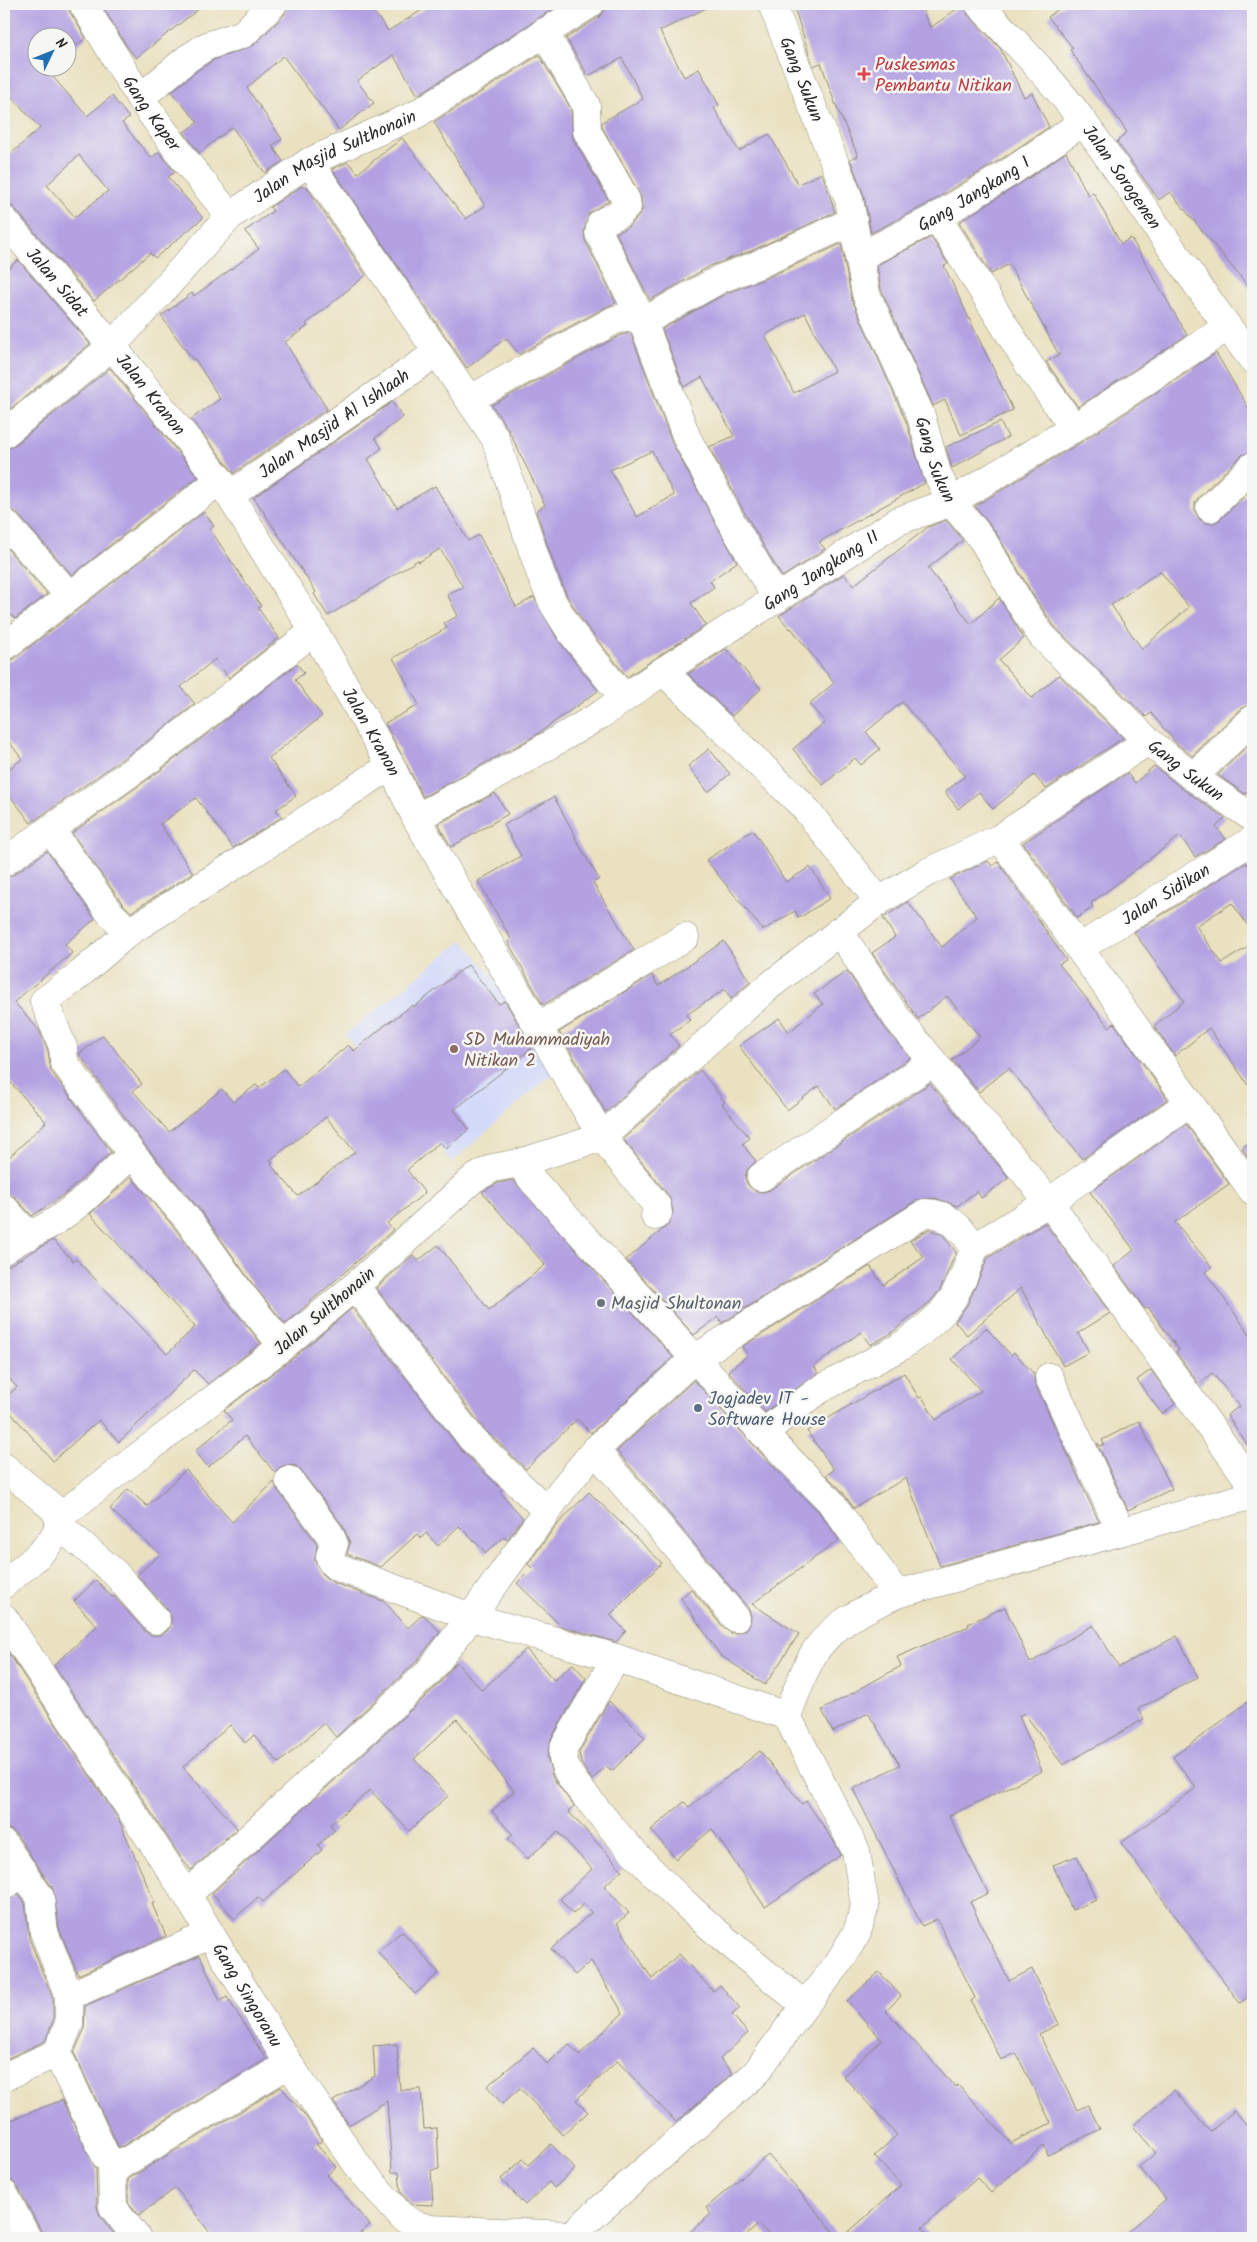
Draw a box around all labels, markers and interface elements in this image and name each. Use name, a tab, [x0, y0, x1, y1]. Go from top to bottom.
north arrow	[28, 28, 78, 78]
text: N	[50, 33, 72, 55]
street label: Gang Sukun	[770, 33, 830, 127]
place label: Puskesmas Pembantu Nitikan	[875, 51, 1012, 101]
marker: Puskesmas Pembantu Nitikan	[857, 67, 871, 81]
street label: Gang Kaper	[114, 71, 188, 159]
street label: Jalan Masjid Sulthonain	[248, 103, 422, 212]
street label: Jalan Sorogenen	[1074, 119, 1168, 236]
street label: Gang Jangkang I	[913, 149, 1037, 241]
street label: Jalan Sidat	[18, 242, 96, 326]
street label: Jalan Kranon	[107, 348, 192, 443]
street label: Jalan Masjid Al Ishlaah	[253, 362, 416, 487]
street label: Gang Sukun	[906, 414, 962, 509]
street label: Gang Jangkang II	[758, 523, 886, 620]
street label: Jalan Kranon	[333, 682, 407, 782]
street label: Gang Sukun	[1140, 733, 1229, 810]
street label: Jalan Sidikan	[1116, 857, 1217, 934]
place label: SD Muhammadiyah Nitikan 2	[464, 1026, 610, 1076]
marker: SD Muhammadiyah Nitikan 2	[448, 1043, 460, 1055]
street label: Jalan Sulthonain	[267, 1261, 382, 1364]
place label: Masjid Shultonan	[611, 1290, 741, 1319]
marker: Masjid Shultonan	[595, 1297, 607, 1309]
place label: Jogjadev IT - Software House	[708, 1385, 826, 1435]
marker: Jogjadev IT - Software House	[692, 1402, 704, 1414]
street label: Gang Singoranu	[203, 1938, 289, 2054]

